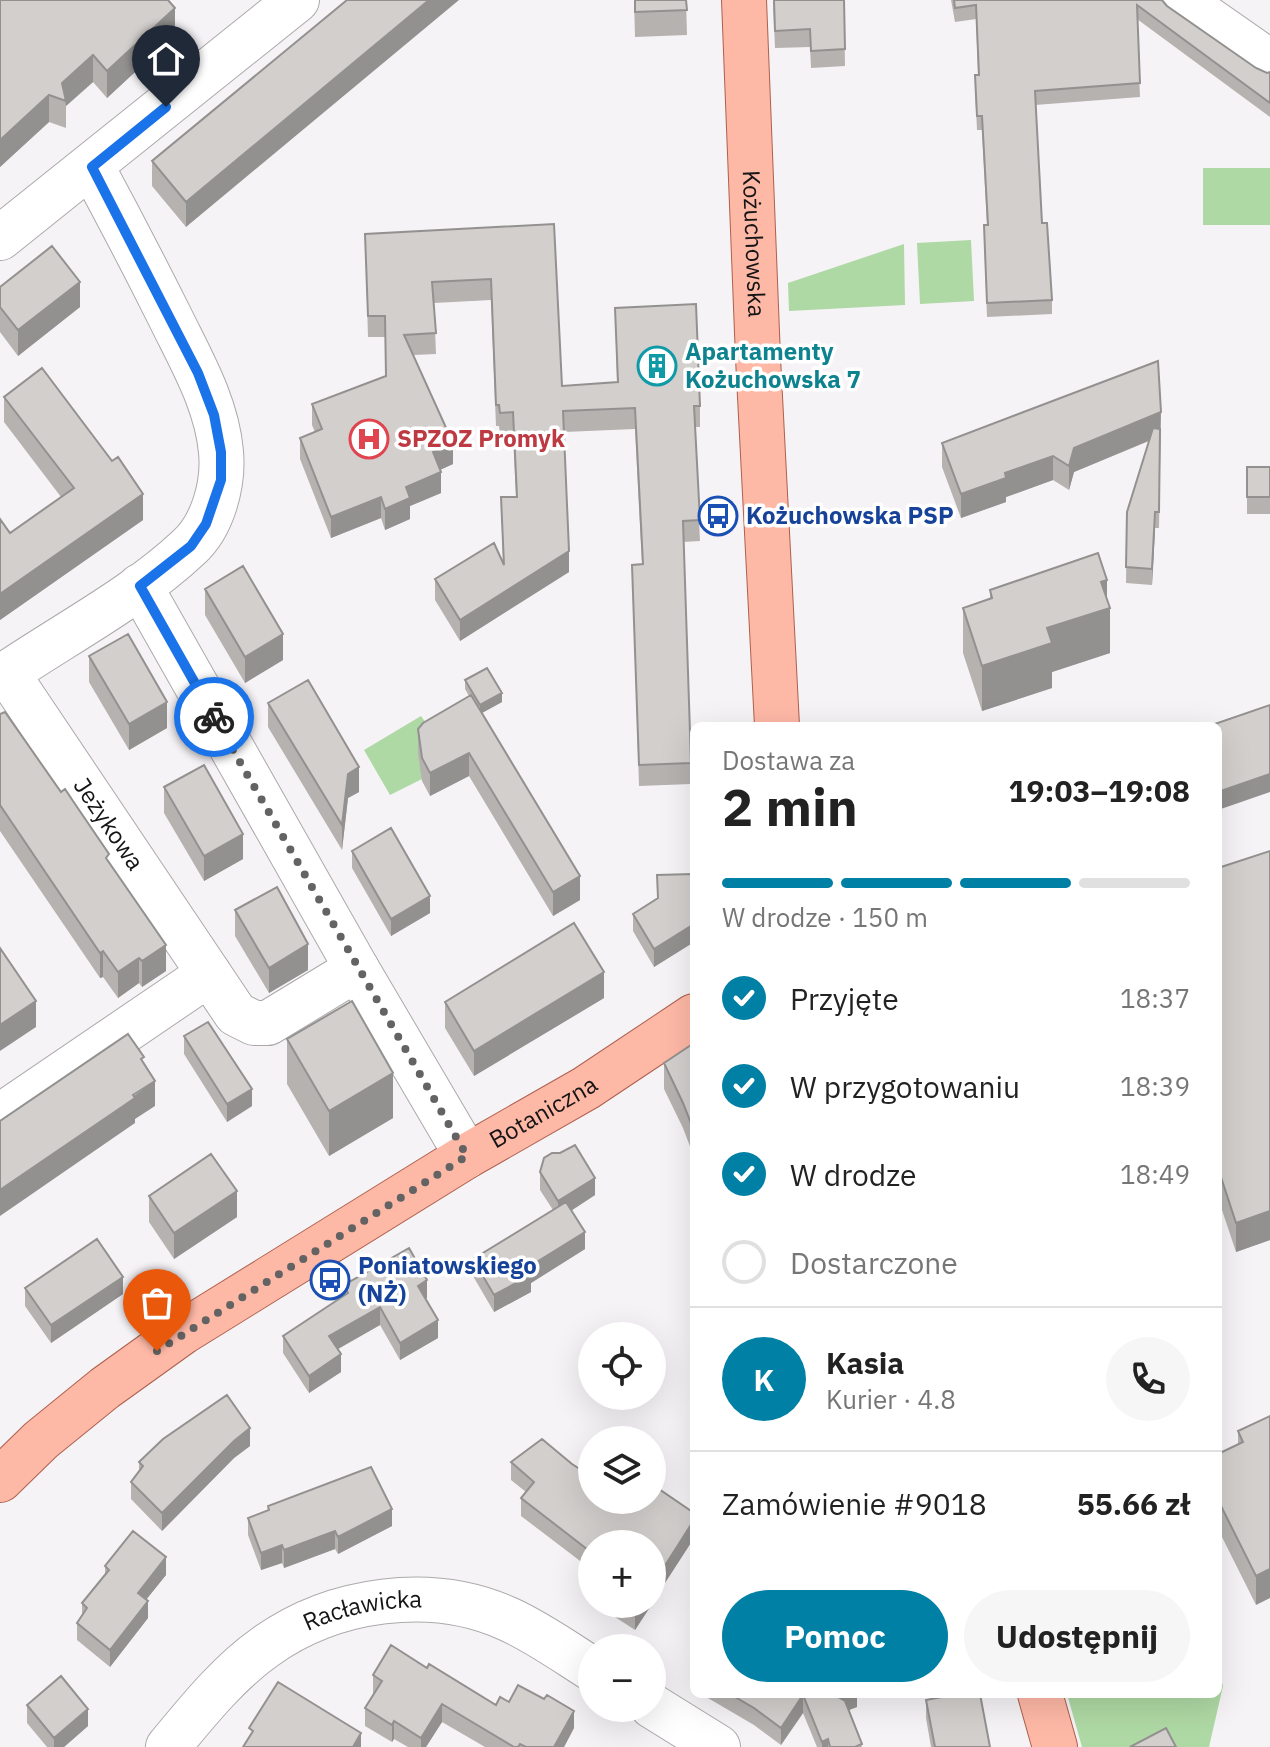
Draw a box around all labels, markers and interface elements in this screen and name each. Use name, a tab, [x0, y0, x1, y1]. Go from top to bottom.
pin	[132, 25, 200, 107]
icon: home	[144, 37, 188, 81]
street label: Kożuchowska	[736, 170, 773, 318]
place label: Apartamenty Kożuchowska 7	[685, 335, 861, 395]
building icon: Apartamenty Kożuchowska 7	[636, 345, 678, 387]
hospital icon: SPZOZ Promyk	[348, 418, 390, 460]
place label: SPZOZ Promyk	[397, 422, 565, 454]
bus stop icon: Kożuchowska PSP	[697, 495, 739, 537]
place label: Kożuchowska PSP	[746, 499, 954, 531]
courier	[174, 677, 254, 757]
icon: bike	[192, 695, 236, 739]
text: Dostawa za	[722, 743, 855, 777]
street label: Jeżykowa	[67, 771, 152, 876]
text: 19:03–19:08	[1009, 771, 1190, 810]
text: 2 min	[722, 773, 858, 840]
text: W drodze · 150 m	[722, 900, 928, 934]
icon: check	[722, 976, 766, 1020]
text: Przyjęte	[790, 979, 899, 1018]
text: 18:37	[1120, 981, 1190, 1015]
icon: check	[722, 1064, 766, 1108]
text: W przygotowaniu	[790, 1067, 1020, 1106]
street label: Botaniczna	[483, 1068, 604, 1155]
text: 18:39	[1120, 1069, 1190, 1103]
icon: check	[722, 1152, 766, 1196]
text: W drodze	[790, 1155, 916, 1194]
text: 18:49	[1120, 1157, 1190, 1191]
text: Dostarczone	[790, 1243, 958, 1282]
place label: Poniatowskiego (NŻ)	[358, 1249, 537, 1309]
bus stop icon: Poniatowskiego (NŻ)	[309, 1259, 351, 1301]
pin	[123, 1269, 191, 1351]
icon: bag	[135, 1281, 179, 1325]
map controls	[578, 1322, 666, 1722]
button: locate	[578, 1322, 666, 1410]
button: phone	[1106, 1337, 1190, 1421]
text: Kasia	[826, 1343, 904, 1382]
text: K	[754, 1360, 774, 1399]
text: Kurier · 4.8	[826, 1382, 956, 1416]
button: layers	[578, 1426, 666, 1514]
text: Zamówienie #9018	[722, 1484, 987, 1523]
text: 55.66 zł	[1077, 1484, 1190, 1523]
button: +	[578, 1530, 666, 1618]
street label: Racławicka	[298, 1583, 422, 1638]
button: Pomoc	[722, 1590, 948, 1682]
button: Udostępnij	[964, 1590, 1190, 1682]
button: −	[578, 1634, 666, 1722]

